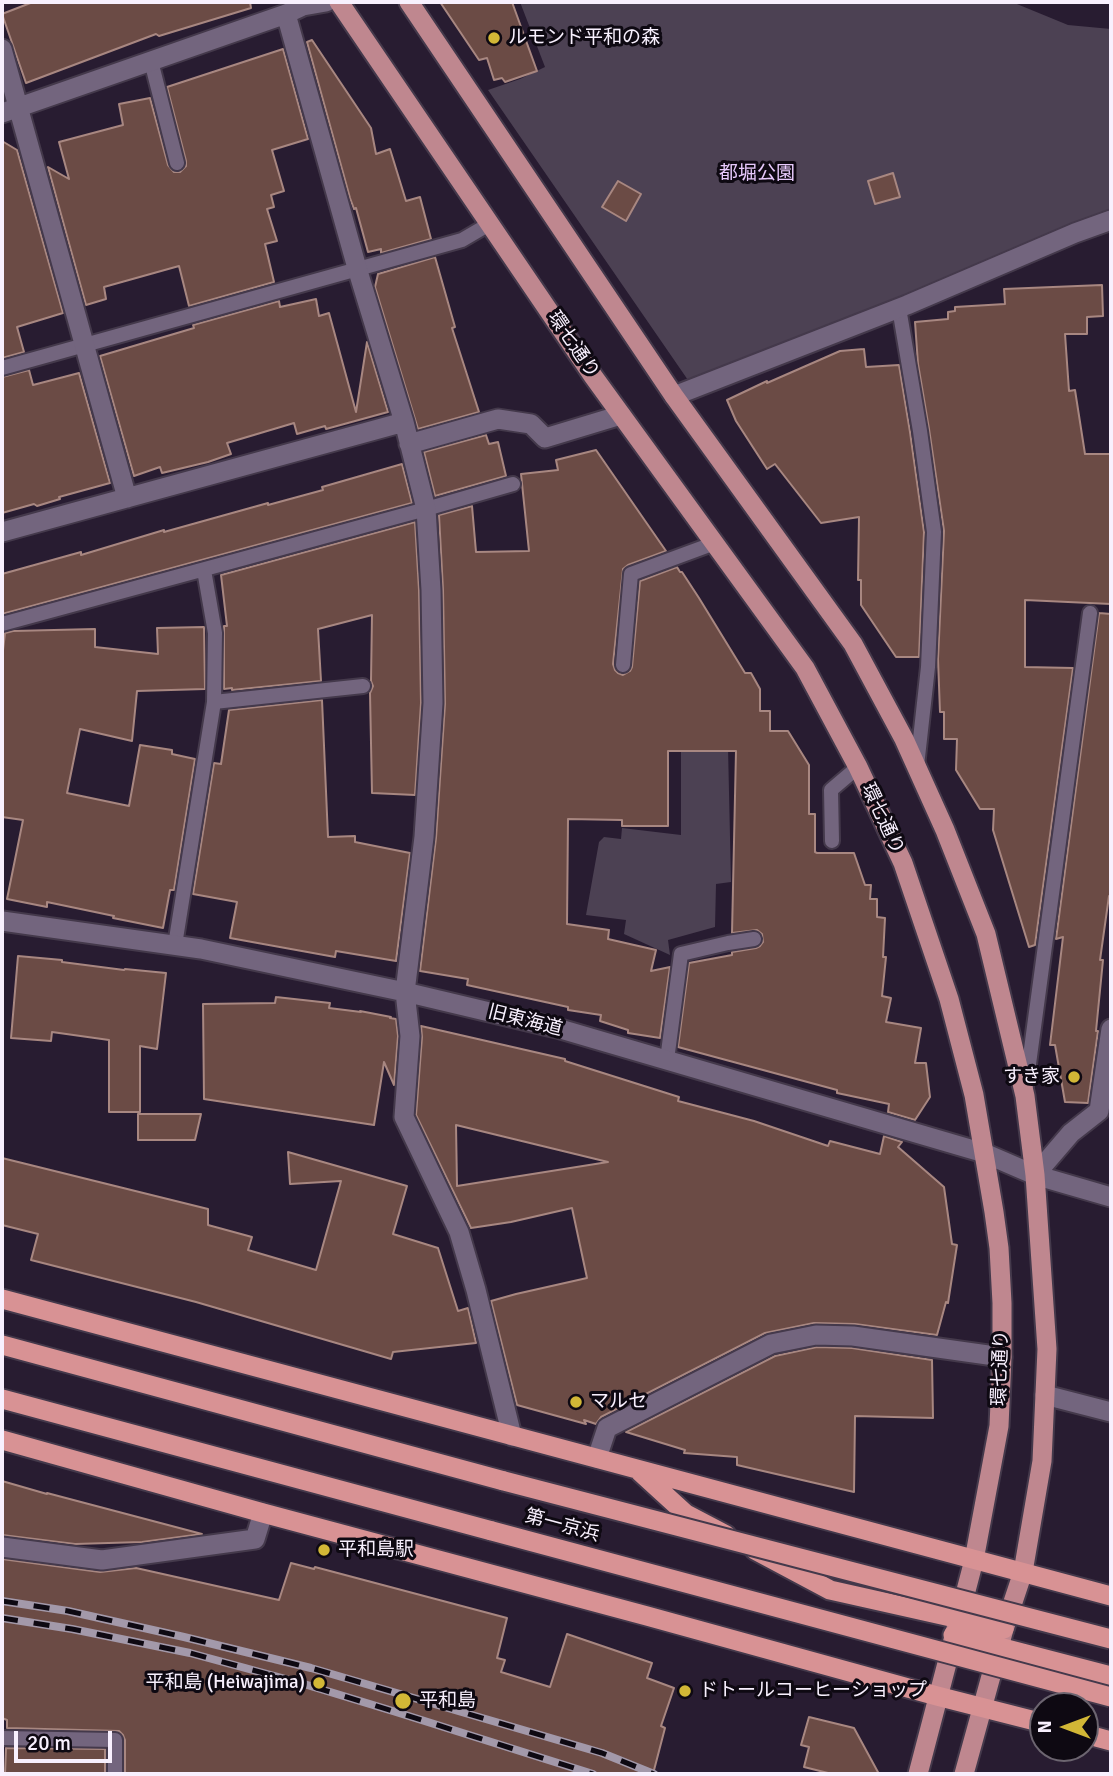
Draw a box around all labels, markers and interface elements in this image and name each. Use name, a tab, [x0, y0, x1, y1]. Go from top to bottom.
place label: ルモンド平和の森	[508, 27, 660, 49]
marker: ルモンド平和の森	[486, 30, 502, 46]
park label: 都堀公園	[719, 163, 795, 185]
street label: 環七通り	[542, 307, 604, 383]
street label: 環七通り	[856, 780, 908, 858]
street label: 旧東海道	[485, 1001, 565, 1041]
place label: すき家	[1003, 1066, 1060, 1088]
marker: すき家	[1066, 1069, 1082, 1085]
street label: 環七通り	[988, 1330, 1014, 1406]
place label: マルセ	[590, 1391, 647, 1413]
marker: マルセ	[568, 1394, 584, 1410]
street label: 第一京浜	[522, 1505, 602, 1547]
place label: 平和島駅	[338, 1539, 414, 1561]
marker: 平和島駅	[316, 1542, 332, 1558]
place label: 平和島 (Heiwajima)	[146, 1672, 305, 1694]
marker: 平和島 (Heiwajima)	[311, 1675, 327, 1691]
place label: ドトールコーヒーショップ	[699, 1680, 927, 1702]
marker: ドトールコーヒーショップ	[677, 1683, 693, 1699]
place label: 平和島	[419, 1690, 476, 1712]
marker: 平和島	[393, 1691, 413, 1711]
north arrow	[1029, 1692, 1099, 1762]
scale bar	[18, 1716, 116, 1760]
text: N	[1033, 1720, 1057, 1734]
text: 20 m	[27, 1730, 71, 1756]

